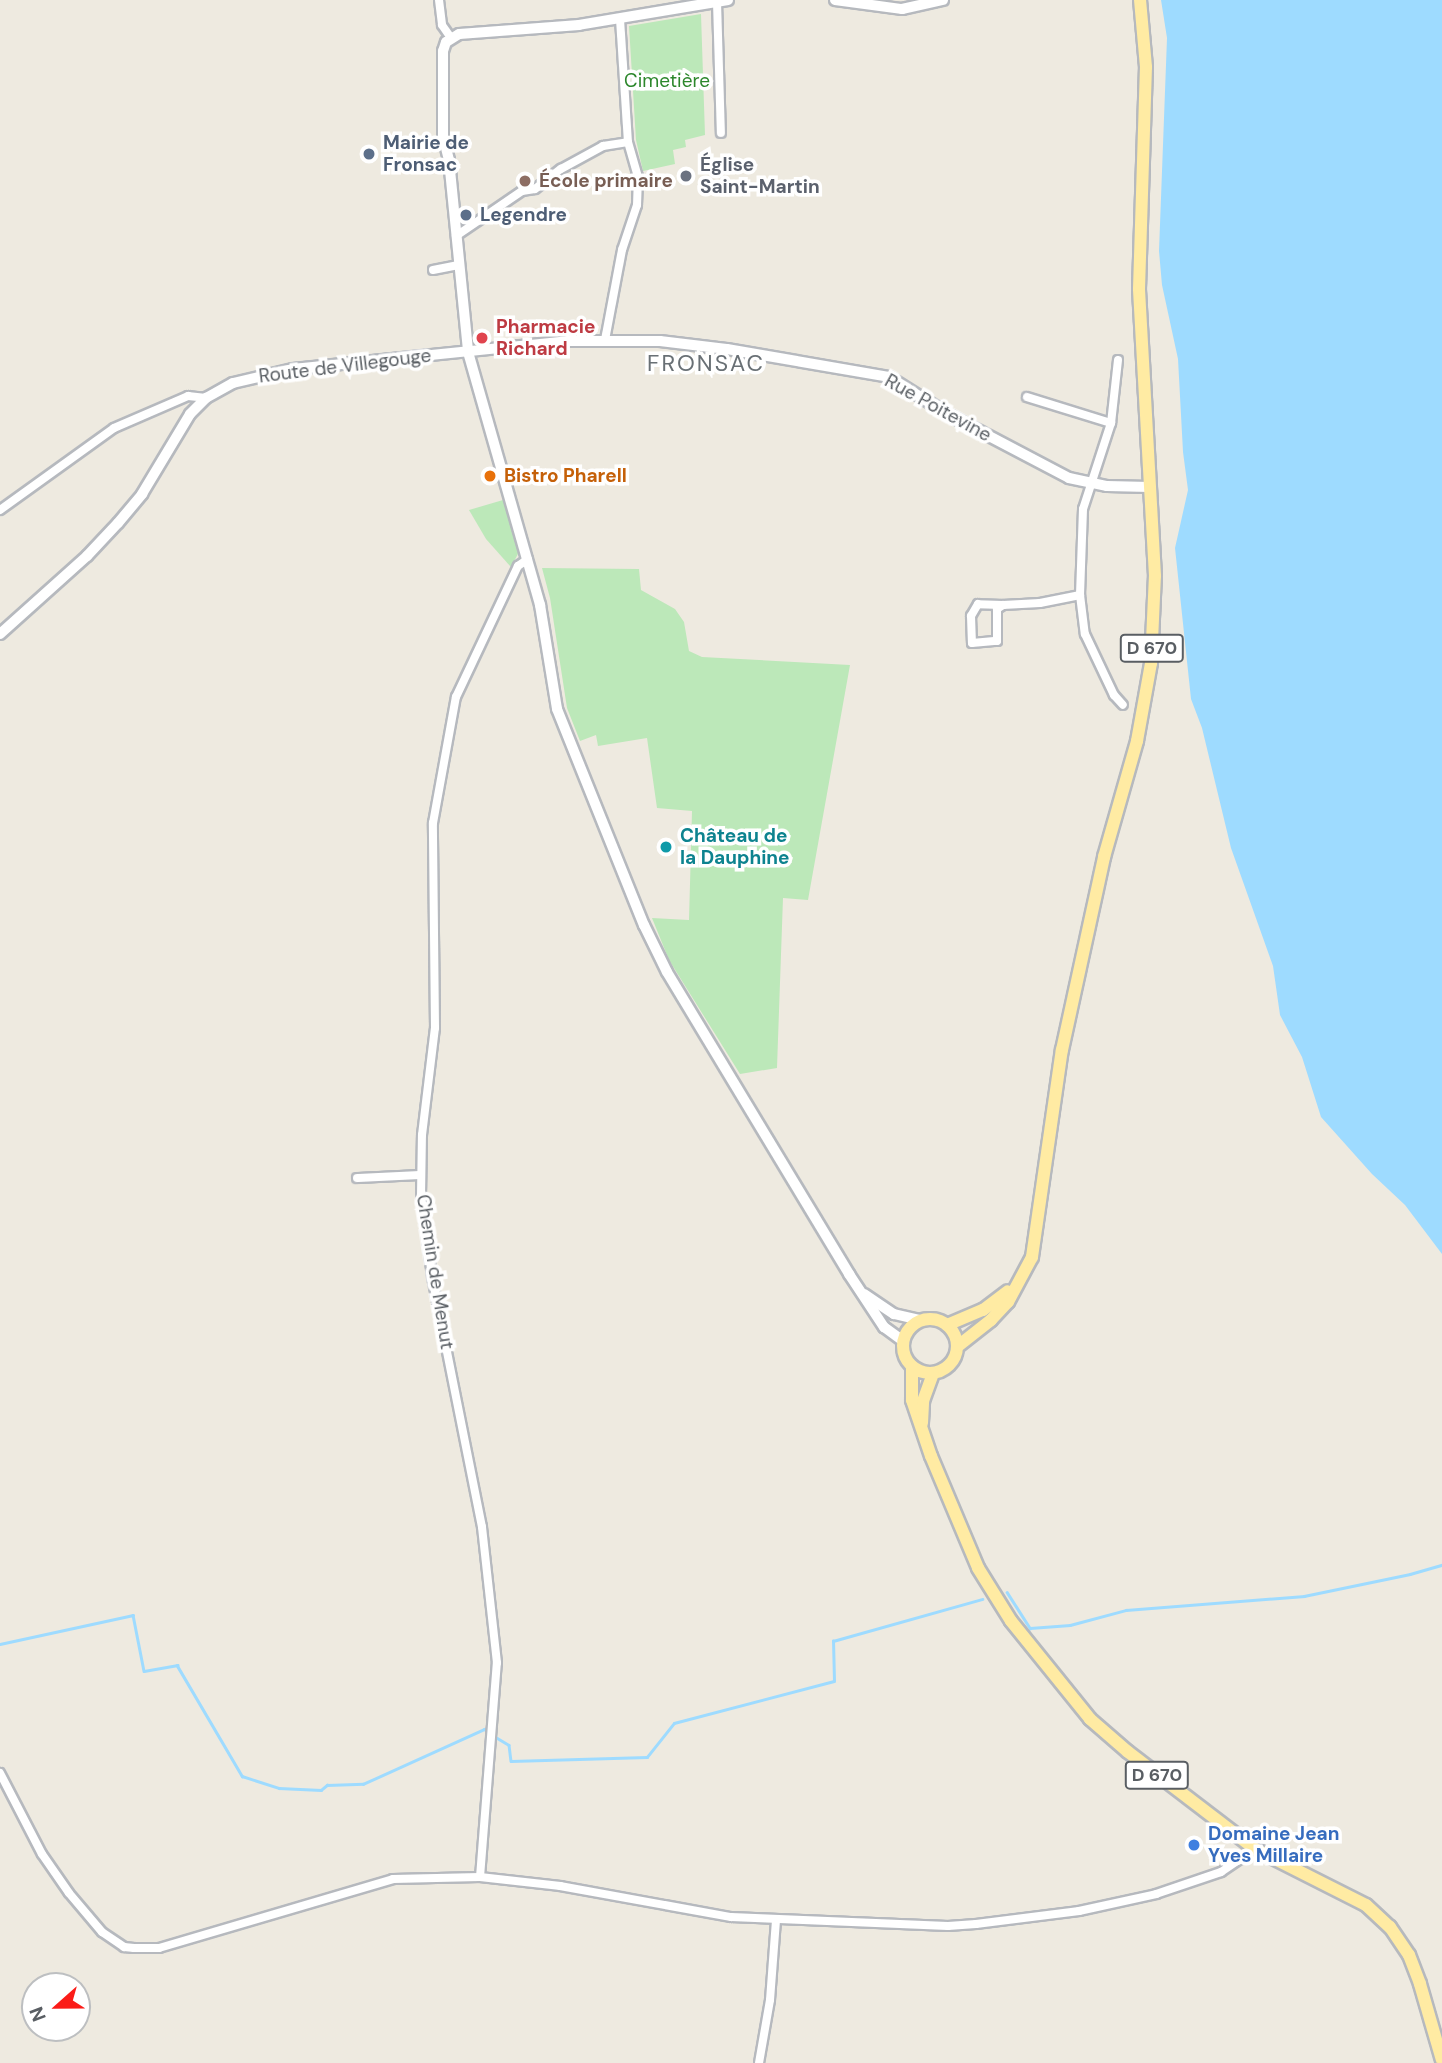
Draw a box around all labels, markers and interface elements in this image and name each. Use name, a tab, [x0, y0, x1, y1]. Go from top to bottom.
park label: Cimetière	[624, 70, 710, 92]
place label: Mairie de Fronsac	[383, 132, 469, 176]
marker: Mairie de Fronsac	[361, 146, 377, 162]
place label: Église Saint-Martin	[700, 154, 820, 198]
marker: Église Saint-Martin	[678, 168, 694, 184]
place label: École primaire	[539, 170, 673, 192]
marker: École primaire	[517, 173, 533, 189]
place label: Legendre	[480, 204, 567, 226]
marker: Legendre	[458, 207, 474, 223]
place label: Pharmacie Richard	[496, 316, 596, 360]
marker: Pharmacie Richard	[474, 330, 490, 346]
street label: Route de Villegouge	[257, 344, 433, 388]
district label: FRONSAC	[648, 349, 764, 377]
street label: Rue Poitevine	[881, 369, 995, 447]
place label: Bistro Pharell	[504, 465, 627, 487]
marker: Bistro Pharell	[482, 468, 498, 484]
road number: D 670	[1119, 634, 1185, 662]
place label: Château de la Dauphine	[680, 825, 789, 869]
marker: Château de la Dauphine	[658, 839, 674, 855]
street label: Chemin de Menut	[411, 1193, 459, 1351]
road number: D 670	[1124, 1760, 1190, 1790]
place label: Domaine Jean Yves Millaire	[1208, 1823, 1339, 1867]
marker: Domaine Jean Yves Millaire	[1186, 1837, 1202, 1853]
north arrow	[21, 1972, 91, 2042]
text: N	[24, 2003, 52, 2025]

